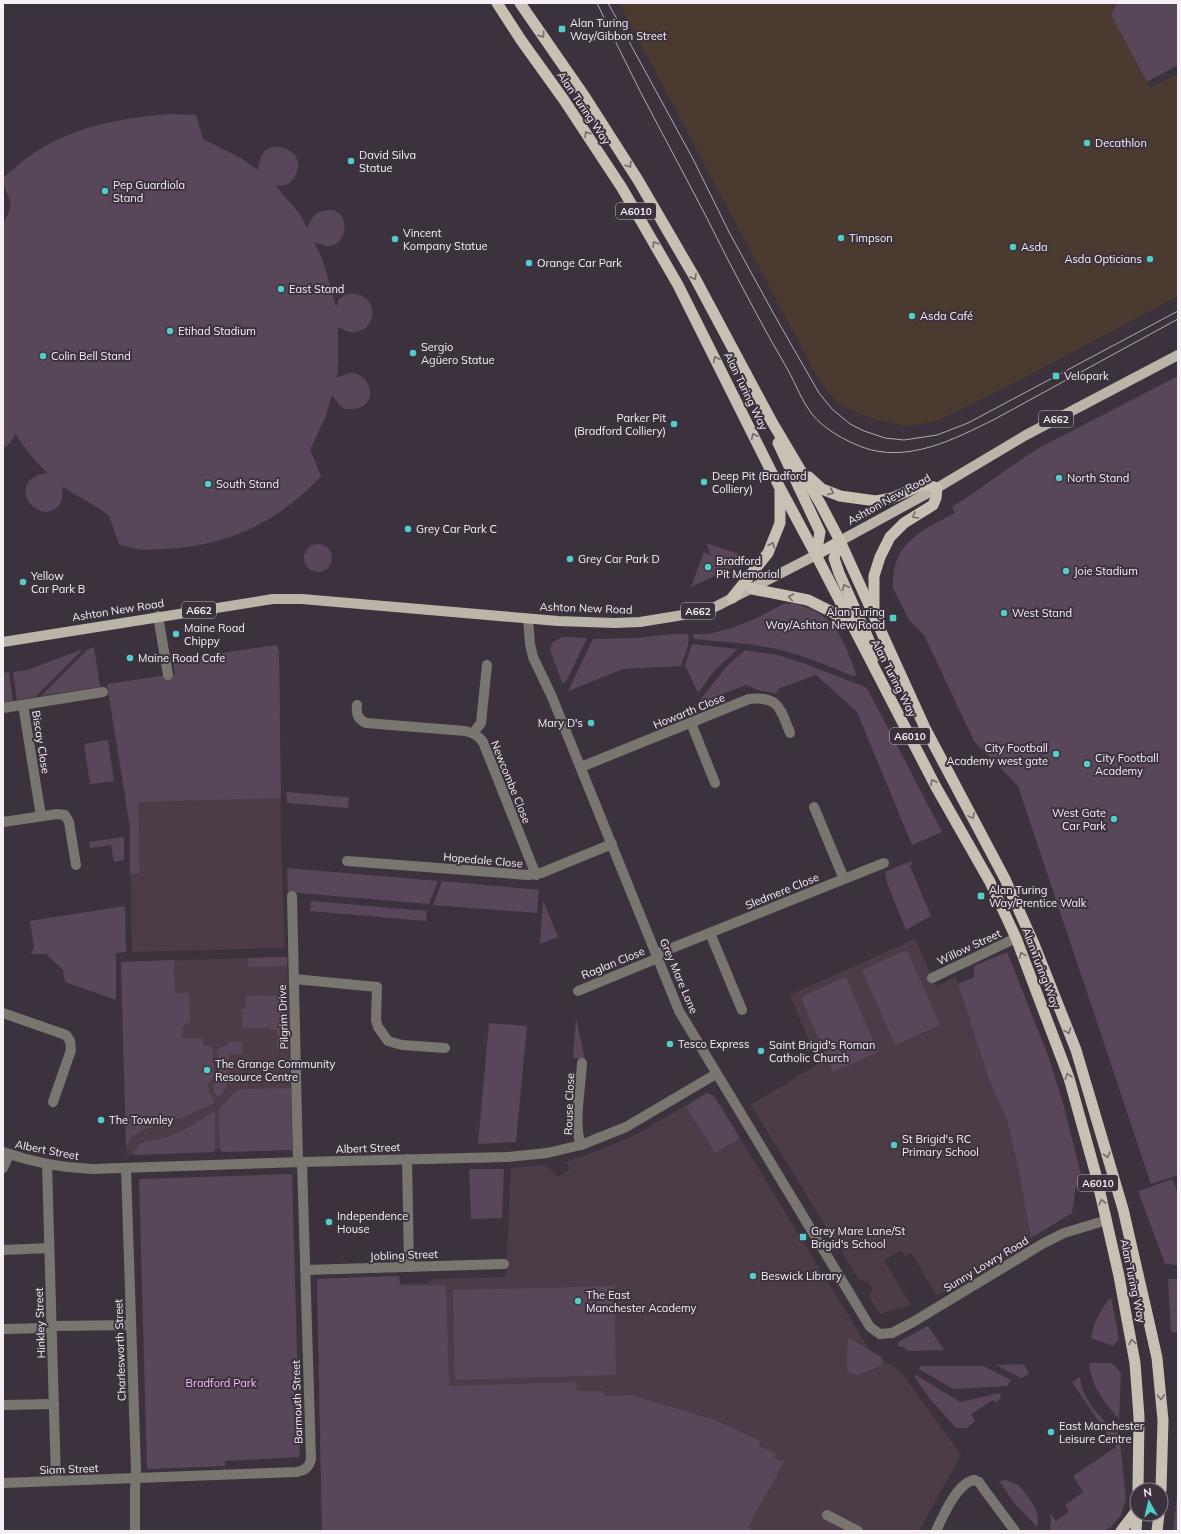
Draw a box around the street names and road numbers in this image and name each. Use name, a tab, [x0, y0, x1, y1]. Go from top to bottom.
street label: Alan Turing Way	[554, 69, 614, 147]
road number: A6010	[616, 203, 656, 219]
street label: Alan Turing Way	[721, 350, 771, 433]
road number: A662	[1039, 411, 1073, 427]
street label: Ashton New Road	[845, 470, 933, 528]
street label: Ashton New Road	[71, 596, 165, 624]
street label: Ashton New Road	[539, 599, 633, 617]
road number: A662	[182, 602, 216, 618]
road number: A662	[681, 603, 715, 619]
street label: Alan Turing Way	[868, 637, 920, 719]
street label: Howarth Close	[651, 690, 727, 732]
street label: Biscay Close	[29, 709, 53, 775]
road number: A6010	[890, 728, 930, 744]
street label: Newcombe Close	[488, 738, 534, 826]
street label: Hopedale Close	[443, 850, 523, 870]
street label: Sledmere Close	[743, 870, 821, 912]
street label: Willow Street	[935, 926, 1003, 968]
street label: Alan Turing Way	[1019, 926, 1063, 1010]
street label: Grey Mare Lane	[657, 936, 701, 1016]
street label: Raglan Close	[579, 944, 647, 982]
street label: Pilgrim Drive	[275, 984, 291, 1050]
street label: Rouse Close	[561, 1073, 577, 1135]
street label: Albert Street	[14, 1137, 80, 1163]
street label: Albert Street	[335, 1140, 401, 1156]
road number: A6010	[1078, 1175, 1118, 1191]
street label: Sunny Lowry Road	[941, 1233, 1031, 1295]
street label: Alan Turing Way	[1117, 1238, 1149, 1324]
street label: Jobling Street	[370, 1247, 438, 1263]
street label: Hinkley Street	[32, 1287, 48, 1359]
street label: Charlesworth Street	[111, 1299, 129, 1401]
street label: Barmouth Street	[289, 1360, 305, 1444]
street label: Siam Street	[39, 1461, 99, 1477]

